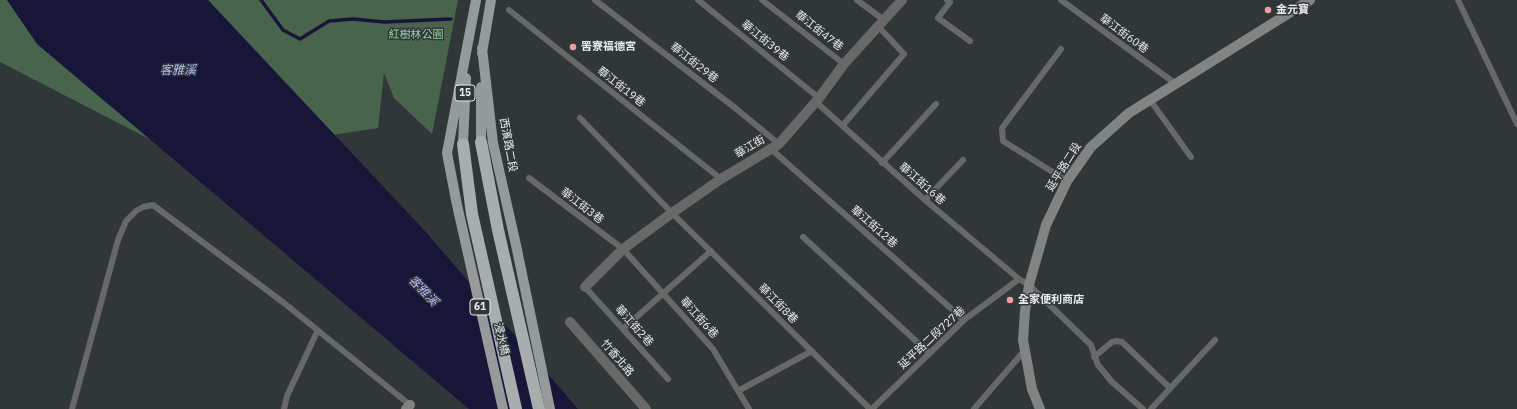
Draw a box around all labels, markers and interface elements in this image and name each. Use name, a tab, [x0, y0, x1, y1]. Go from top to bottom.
place label: 金元寶	[1276, 3, 1309, 17]
marker: 金元寶	[1263, 5, 1273, 15]
street label: 華江街47巷	[792, 8, 846, 54]
street label: 華江街60巷	[1097, 12, 1151, 56]
street label: 華江街39巷	[739, 18, 791, 64]
park label: 紅樹林公園	[389, 28, 443, 42]
place label: 罟寮福德宮	[581, 40, 636, 54]
street label: 華江街29巷	[667, 40, 721, 86]
marker: 罟寮福德宮	[568, 42, 578, 52]
water label: 客雅溪	[160, 64, 196, 78]
street label: 華江街19巷	[594, 64, 648, 110]
road number: 15	[455, 85, 475, 101]
street label: 西濱路二段	[497, 117, 519, 173]
street label: 華江街	[732, 133, 768, 161]
street label: 延平路二段	[1044, 140, 1084, 194]
street label: 華江街16巷	[896, 160, 948, 208]
street label: 華江街3巷	[558, 186, 606, 226]
street label: 華江街12巷	[848, 203, 900, 251]
water label: 客雅溪	[405, 273, 441, 309]
street label: 華江街8巷	[755, 281, 801, 327]
place label: 全家便利商店	[1018, 293, 1084, 307]
street label: 華江街6巷	[677, 295, 721, 341]
marker: 全家便利商店	[1005, 295, 1015, 305]
road number: 61	[470, 299, 490, 315]
street label: 華江街2巷	[612, 303, 656, 349]
street label: 延平路二段727巷	[896, 304, 968, 372]
street label: 浸水橋	[491, 321, 511, 357]
street label: 竹香北路	[598, 337, 636, 379]

